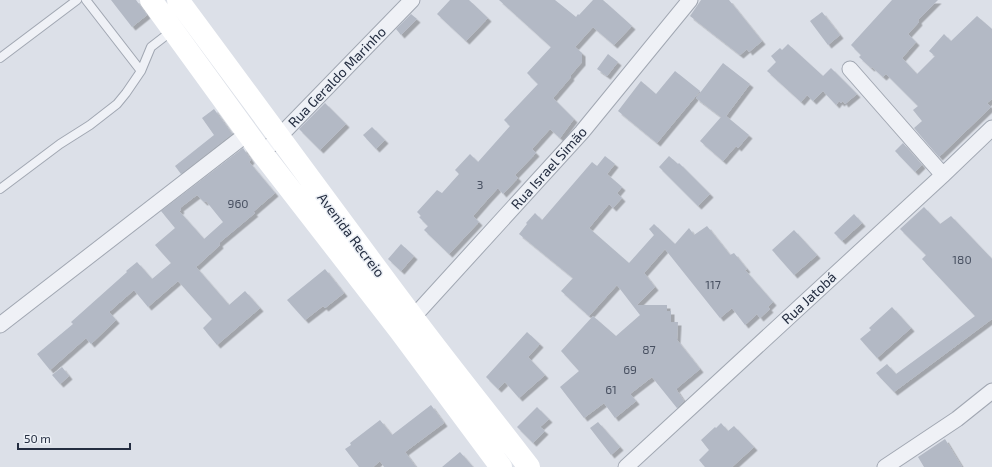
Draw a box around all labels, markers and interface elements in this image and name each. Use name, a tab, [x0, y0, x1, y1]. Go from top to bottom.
street label: Rua Geraldo Marinho	[284, 23, 389, 131]
street label: Rua Israel Simão	[507, 123, 590, 212]
house number: 3	[477, 177, 483, 191]
street label: Avenida Recreio	[314, 189, 389, 280]
house number: 960	[228, 196, 248, 210]
house number: 180	[952, 252, 972, 266]
street label: Rua Jatobá	[778, 268, 840, 327]
house number: 117	[705, 277, 721, 291]
house number: 87	[642, 342, 656, 356]
house number: 69	[623, 362, 637, 376]
house number: 61	[605, 382, 617, 396]
scale bar	[18, 425, 130, 451]
text: 50 m	[24, 431, 51, 445]

